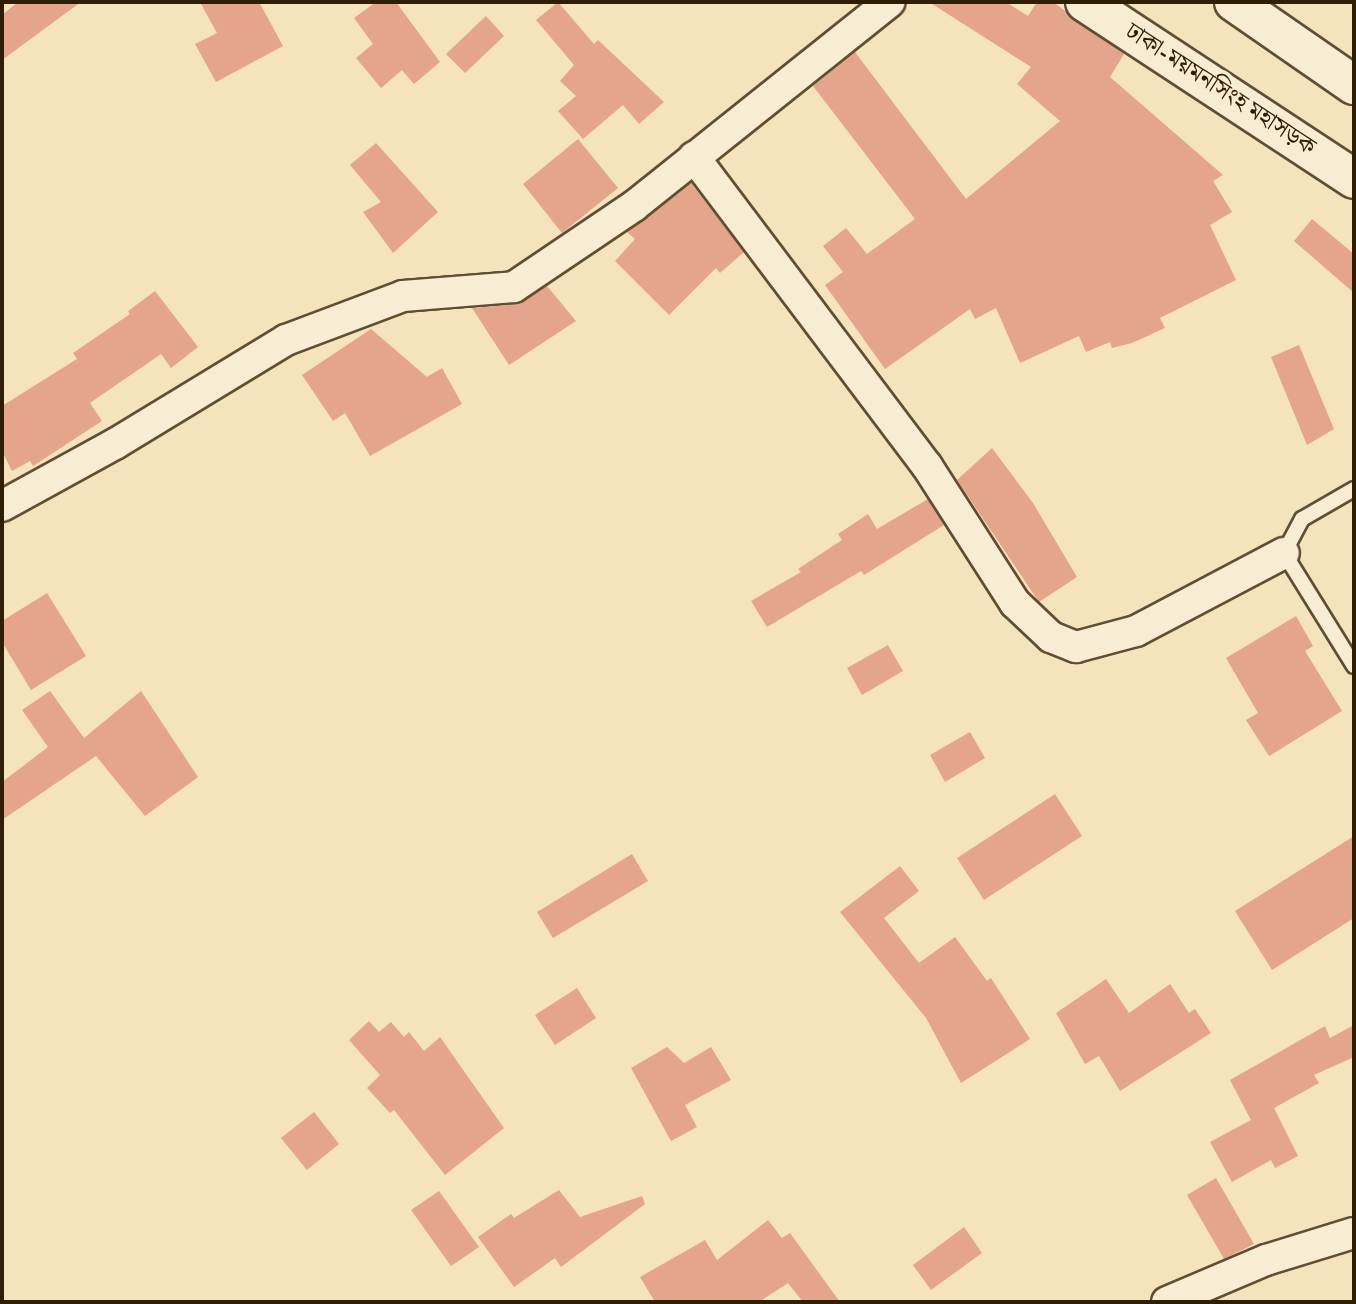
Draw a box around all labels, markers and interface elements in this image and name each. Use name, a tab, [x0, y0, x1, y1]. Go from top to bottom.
street label: ঢাকা-ময়মনসিংহ মহাসড়ক	[1120, 18, 1320, 162]

